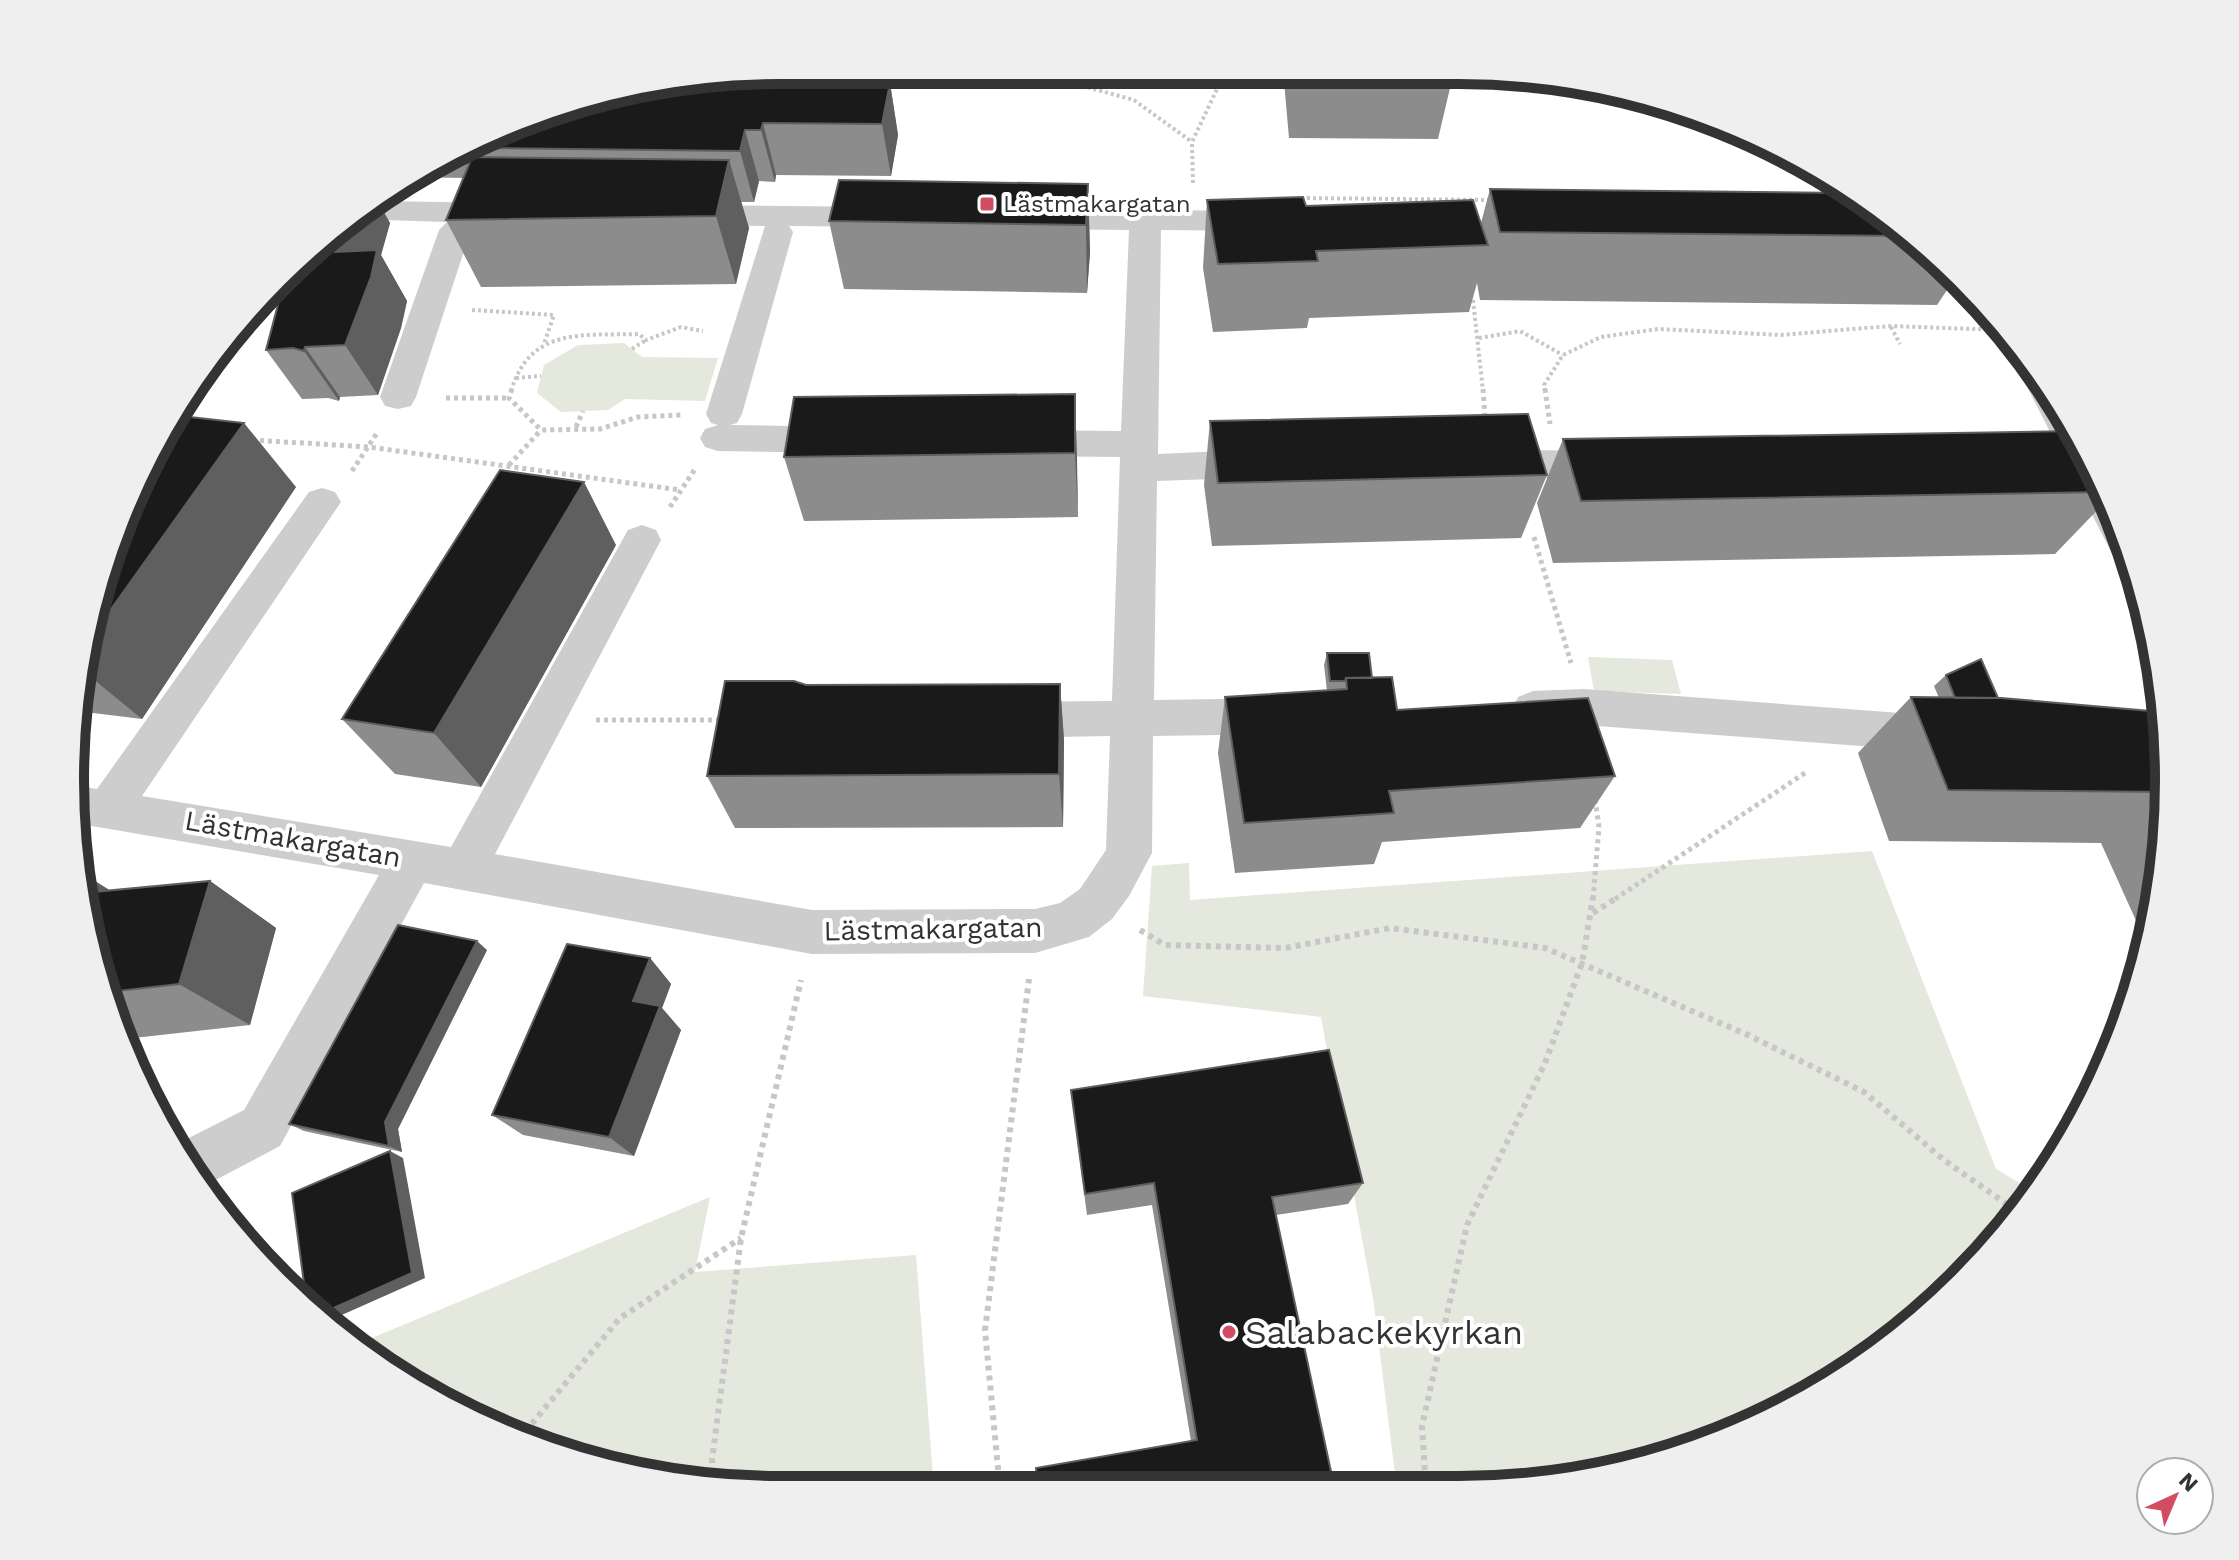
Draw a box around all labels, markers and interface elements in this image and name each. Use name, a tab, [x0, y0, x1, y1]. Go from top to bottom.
place label: Lästmakargatan	[1003, 190, 1191, 218]
marker: Lästmakargatan	[978, 195, 996, 213]
street label: Lästmakargatan	[182, 804, 404, 874]
street label: Lästmakargatan	[823, 911, 1043, 947]
place label: Salabackekyrkan	[1245, 1312, 1523, 1352]
marker: Salabackekyrkan	[1220, 1323, 1238, 1341]
north arrow	[2135, 1456, 2215, 1536]
text: N	[2174, 1467, 2203, 1497]

